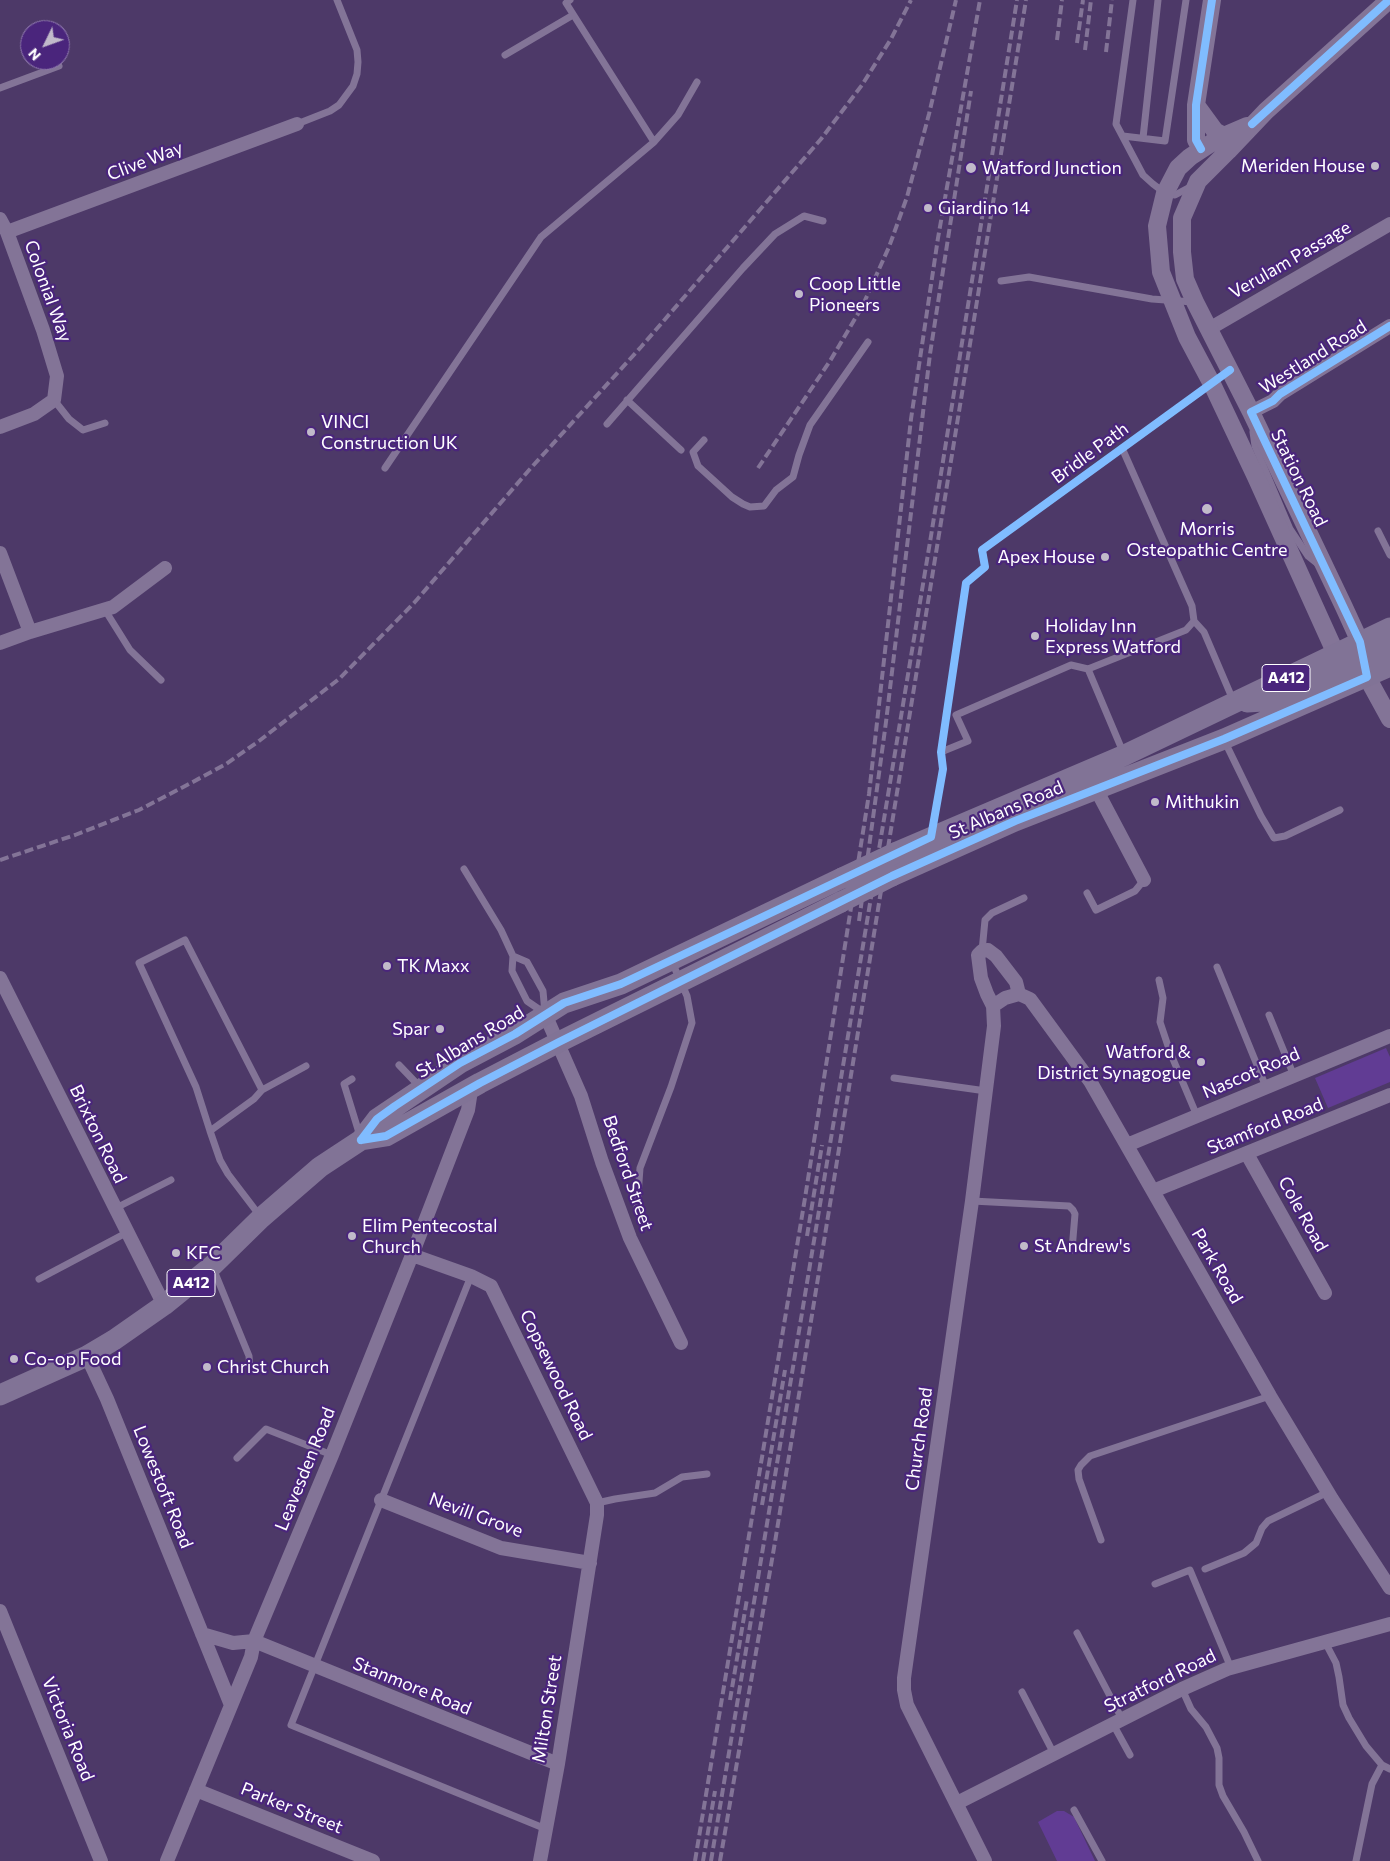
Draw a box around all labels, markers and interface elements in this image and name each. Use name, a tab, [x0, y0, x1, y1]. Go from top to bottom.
north arrow	[20, 20, 70, 70]
text: N	[24, 45, 44, 64]
street label: Clive Way	[104, 137, 186, 185]
place label: Meriden House	[1241, 155, 1365, 177]
place label: Watford Junction	[982, 157, 1122, 179]
marker: Meriden House	[1369, 160, 1381, 172]
marker: Watford Junction	[964, 161, 978, 175]
place label: Giardino 14	[938, 197, 1030, 219]
marker: Giardino 14	[922, 202, 934, 214]
street label: Verulam Passage	[1225, 217, 1355, 303]
street label: Colonial Way	[20, 237, 76, 345]
place label: Coop Little Pioneers	[809, 273, 901, 316]
marker: Coop Little Pioneers	[793, 288, 805, 300]
street label: Westland Road	[1255, 315, 1371, 399]
place label: VINCI Construction UK	[321, 411, 458, 454]
street label: Bridle Path	[1047, 418, 1133, 488]
marker: VINCI Construction UK	[305, 426, 317, 438]
street label: Station Road	[1266, 426, 1332, 530]
marker: Morris Osteopathic Centre	[1200, 502, 1214, 516]
place label: Morris Osteopathic Centre	[1127, 518, 1287, 560]
place label: Apex House	[997, 546, 1095, 568]
marker: Apex House	[1099, 551, 1111, 563]
place label: Holiday Inn Express Watford	[1045, 615, 1181, 658]
marker: Holiday Inn Express Watford	[1029, 630, 1041, 642]
road number: A412	[1262, 664, 1310, 691]
street label: St Albans Road	[946, 776, 1066, 844]
place label: Mithukin	[1165, 791, 1239, 813]
marker: Mithukin	[1149, 796, 1161, 808]
place label: TK Maxx	[397, 955, 470, 977]
marker: TK Maxx	[381, 960, 393, 972]
street label: St Albans Road	[412, 1001, 528, 1083]
place label: Spar	[392, 1018, 430, 1040]
marker: Spar	[434, 1023, 446, 1035]
place label: Watford & District Synagogue	[1037, 1041, 1191, 1084]
street label: Nascot Road	[1199, 1043, 1303, 1103]
marker: Watford & District Synagogue	[1195, 1056, 1207, 1068]
street label: Brixton Road	[65, 1081, 131, 1187]
street label: Stamford Road	[1204, 1093, 1326, 1159]
street label: Bedford Street	[598, 1113, 658, 1233]
street label: Cole Road	[1274, 1173, 1332, 1255]
place label: Elim Pentecostal Church	[362, 1215, 498, 1258]
street label: Park Road	[1187, 1225, 1247, 1307]
marker: Elim Pentecostal Church	[346, 1230, 358, 1242]
place label: St Andrew's	[1034, 1235, 1131, 1257]
marker: St Andrew's	[1018, 1240, 1030, 1252]
place label: KFC	[186, 1242, 221, 1264]
marker: KFC	[170, 1247, 182, 1259]
road number: A412	[167, 1270, 215, 1296]
street label: Copsewood Road	[515, 1306, 597, 1444]
place label: Co-op Food	[24, 1348, 121, 1370]
marker: Co-op Food	[8, 1353, 20, 1365]
place label: Christ Church	[217, 1356, 329, 1378]
marker: Christ Church	[201, 1361, 213, 1373]
street label: Church Road	[901, 1386, 937, 1492]
street label: Leavesden Road	[270, 1404, 340, 1534]
street label: Lowestoft Road	[129, 1423, 197, 1551]
street label: Nevill Grove	[426, 1488, 526, 1542]
street label: Stratford Road	[1101, 1645, 1219, 1717]
street label: Stanmore Road	[350, 1652, 474, 1720]
street label: Milton Street	[528, 1653, 566, 1765]
street label: Victoria Road	[37, 1674, 99, 1784]
street label: Parker Street	[238, 1778, 346, 1838]

